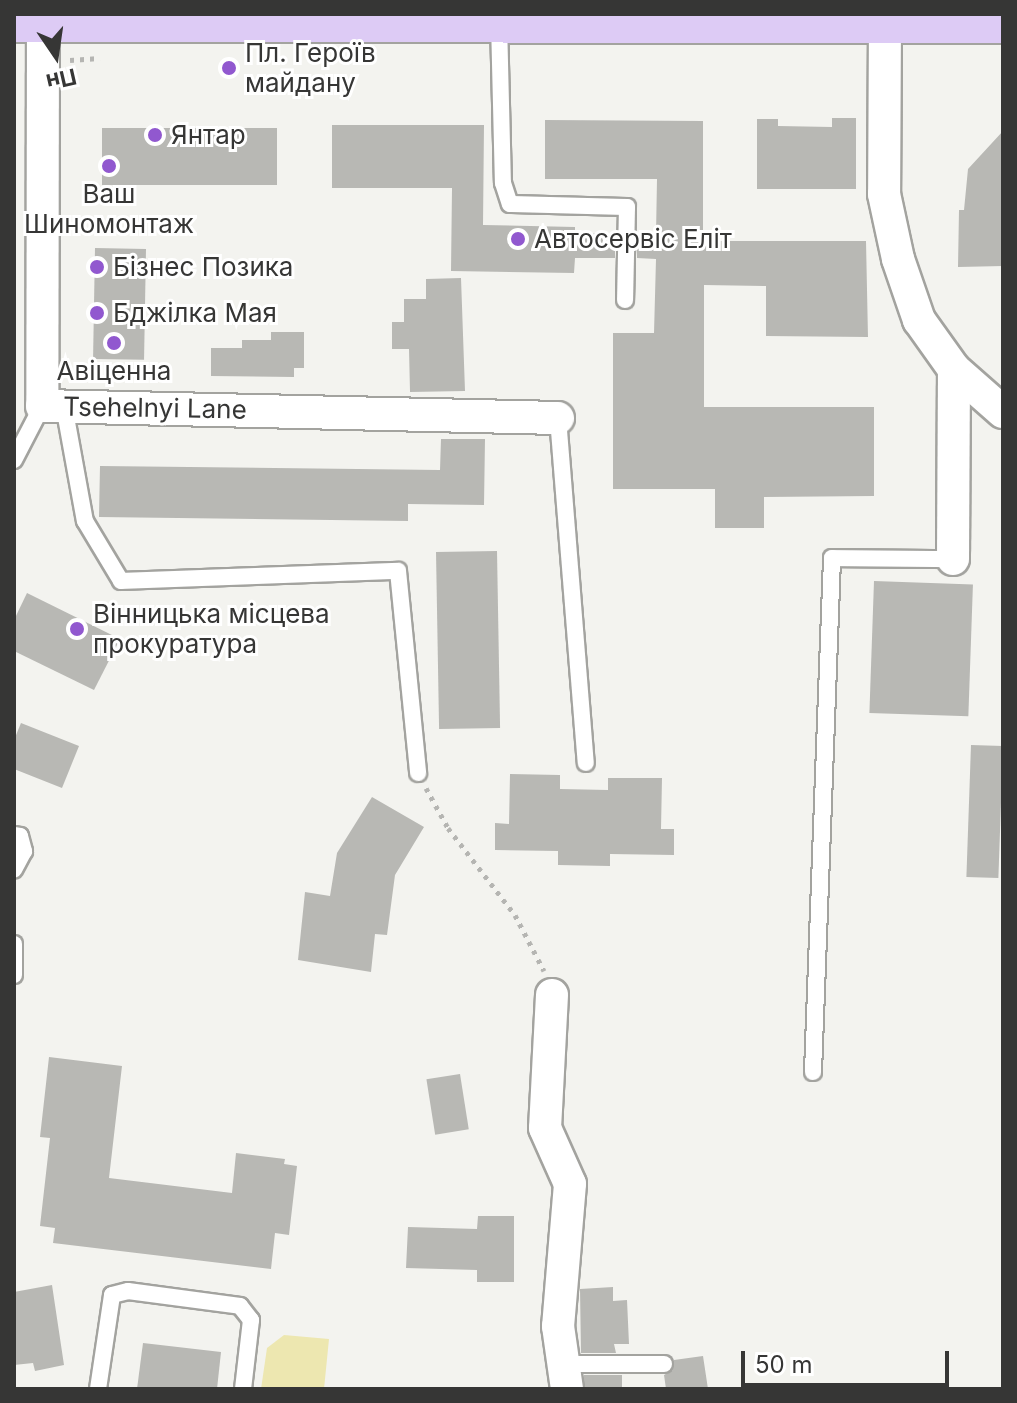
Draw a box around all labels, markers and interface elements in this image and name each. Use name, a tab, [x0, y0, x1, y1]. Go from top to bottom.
north arrow	[16, 16, 96, 96]
place label: Пл. Героїв майдану	[245, 37, 376, 98]
marker: Пл. Героїв майдану	[220, 59, 238, 77]
text: Пн	[44, 63, 79, 95]
place label: Янтар	[171, 119, 246, 151]
marker: Янтар	[146, 126, 164, 144]
marker: Ваш Шиномонтаж	[100, 157, 118, 175]
place label: Ваш Шиномонтаж	[24, 178, 194, 240]
place label: Автосервіс Еліт	[534, 223, 732, 255]
marker: Автосервіс Еліт	[509, 230, 527, 248]
place label: Бізнес Позика	[113, 251, 293, 283]
marker: Бізнес Позика	[88, 258, 106, 276]
place label: Бджілка Мая	[113, 297, 277, 329]
marker: Бджілка Мая	[88, 304, 106, 322]
marker: Авіценна	[105, 334, 123, 352]
place label: Авіценна	[57, 355, 171, 387]
street label: Tsehelnyi Lane	[63, 391, 247, 425]
place label: Вінницька місцева прокуратура	[93, 598, 330, 660]
marker: Вінницька місцева прокуратура	[68, 620, 86, 638]
scale bar	[745, 1335, 953, 1385]
text: 50 m	[755, 1350, 813, 1379]

